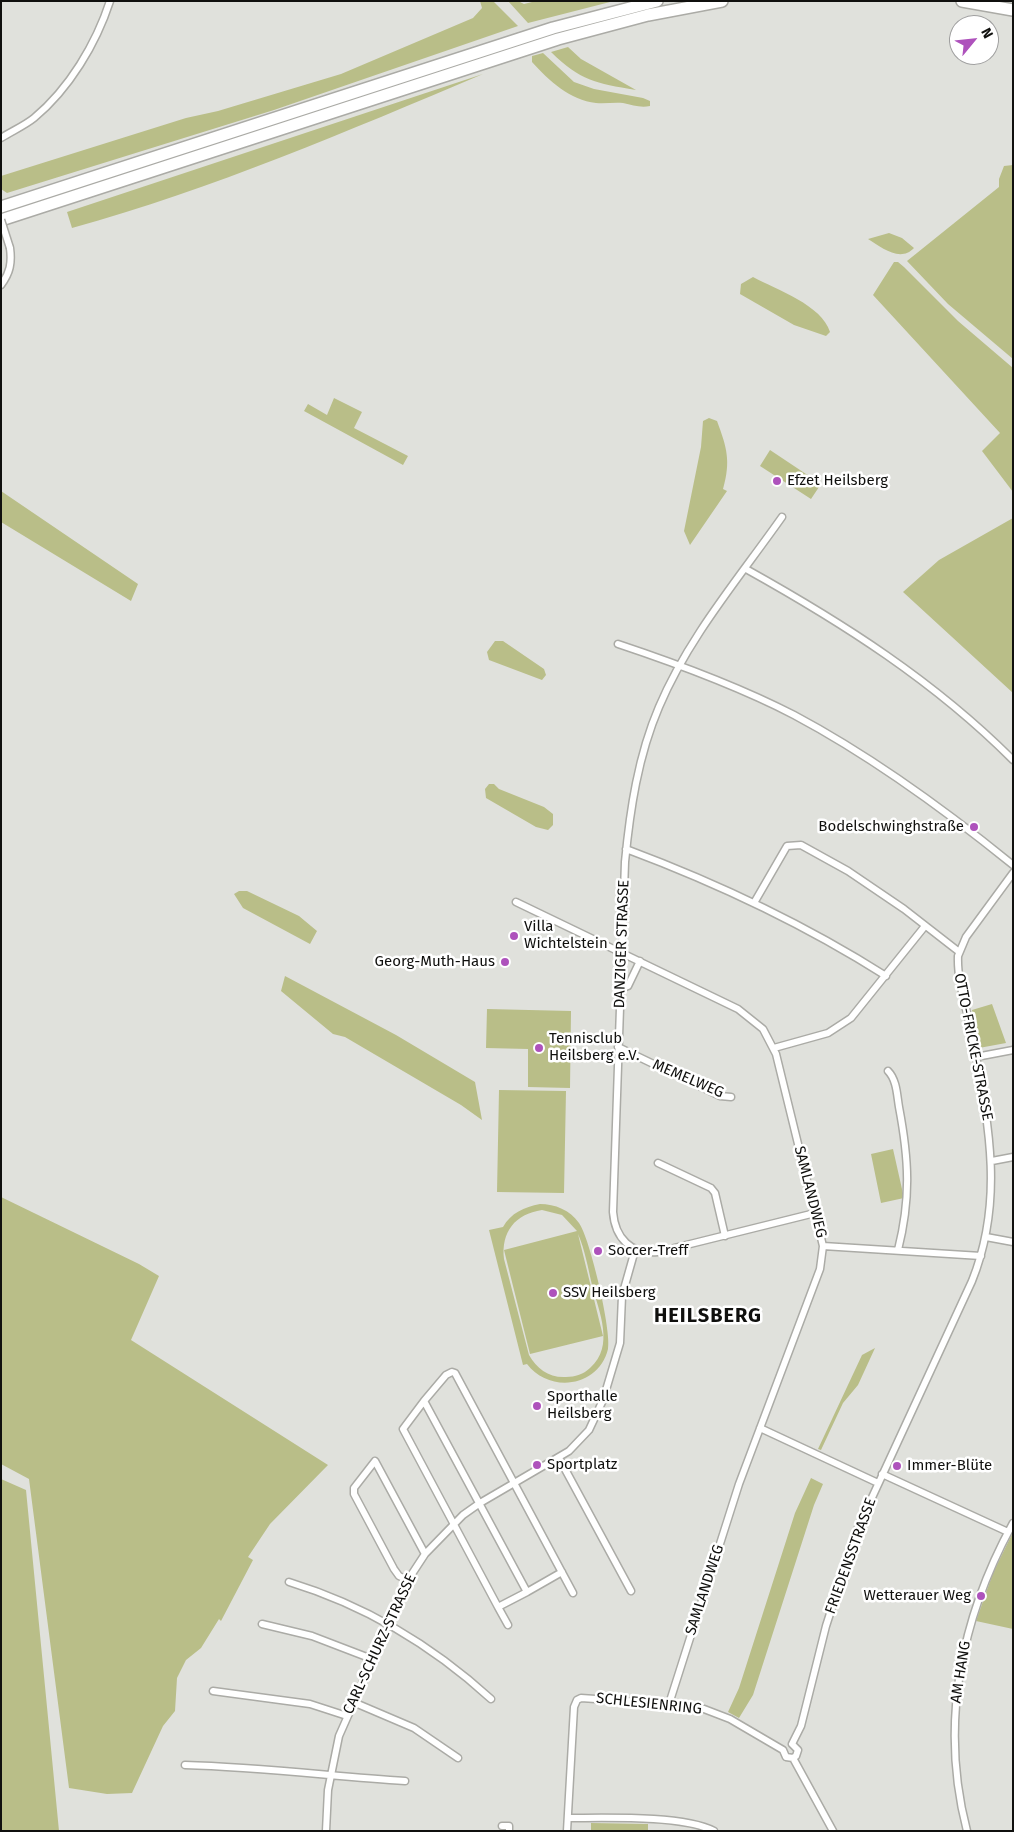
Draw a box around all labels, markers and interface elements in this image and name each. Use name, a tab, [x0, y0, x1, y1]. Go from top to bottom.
north arrow	[949, 15, 999, 65]
text: N	[977, 25, 996, 41]
place label: Efzet Heilsberg	[787, 472, 888, 490]
marker: Efzet Heilsberg	[771, 475, 783, 487]
place label: Bodelschwinghstraße	[818, 818, 964, 836]
marker: Bodelschwinghstraße	[968, 821, 980, 833]
street label: DANZIGER STRASSE	[611, 879, 633, 1009]
place label: Villa Wichtelstein	[524, 918, 608, 953]
marker: Villa Wichtelstein	[508, 930, 520, 942]
place label: Georg-Muth-Haus	[375, 953, 495, 971]
marker: Georg-Muth-Haus	[499, 956, 511, 968]
street label: OTTO-FRICKE-STRASSE	[950, 972, 996, 1122]
place label: Tennisclub Heilsberg e.V.	[549, 1030, 639, 1065]
marker: Tennisclub Heilsberg e.V.	[533, 1042, 545, 1054]
street label: MEMELWEG	[650, 1056, 726, 1102]
street label: SAMLANDWEG	[790, 1144, 830, 1240]
place label: Soccer-Treff	[608, 1242, 688, 1260]
marker: Soccer-Treff	[592, 1245, 604, 1257]
place label: SSV Heilsberg	[563, 1284, 656, 1302]
marker: SSV Heilsberg	[547, 1287, 559, 1299]
district label: HEILSBERG	[653, 1304, 763, 1328]
place label: Sporthalle Heilsberg	[547, 1388, 618, 1423]
marker: Sporthalle Heilsberg	[531, 1400, 543, 1412]
place label: Sportplatz	[547, 1456, 617, 1474]
place label: Immer-Blüte	[907, 1457, 992, 1475]
marker: Sportplatz	[531, 1459, 543, 1471]
marker: Immer-Blüte	[891, 1460, 903, 1472]
street label: FRIEDENSSTRASSE	[822, 1495, 880, 1617]
street label: SAMLANDWEG	[682, 1543, 728, 1637]
street label: CARL-SCHURZ-STRASSE	[339, 1571, 421, 1717]
place label: Wetterauer Weg	[863, 1587, 971, 1605]
marker: Wetterauer Weg	[975, 1590, 987, 1602]
street label: AM HANG	[947, 1640, 975, 1704]
street label: SCHLESIENRING	[595, 1689, 703, 1719]

